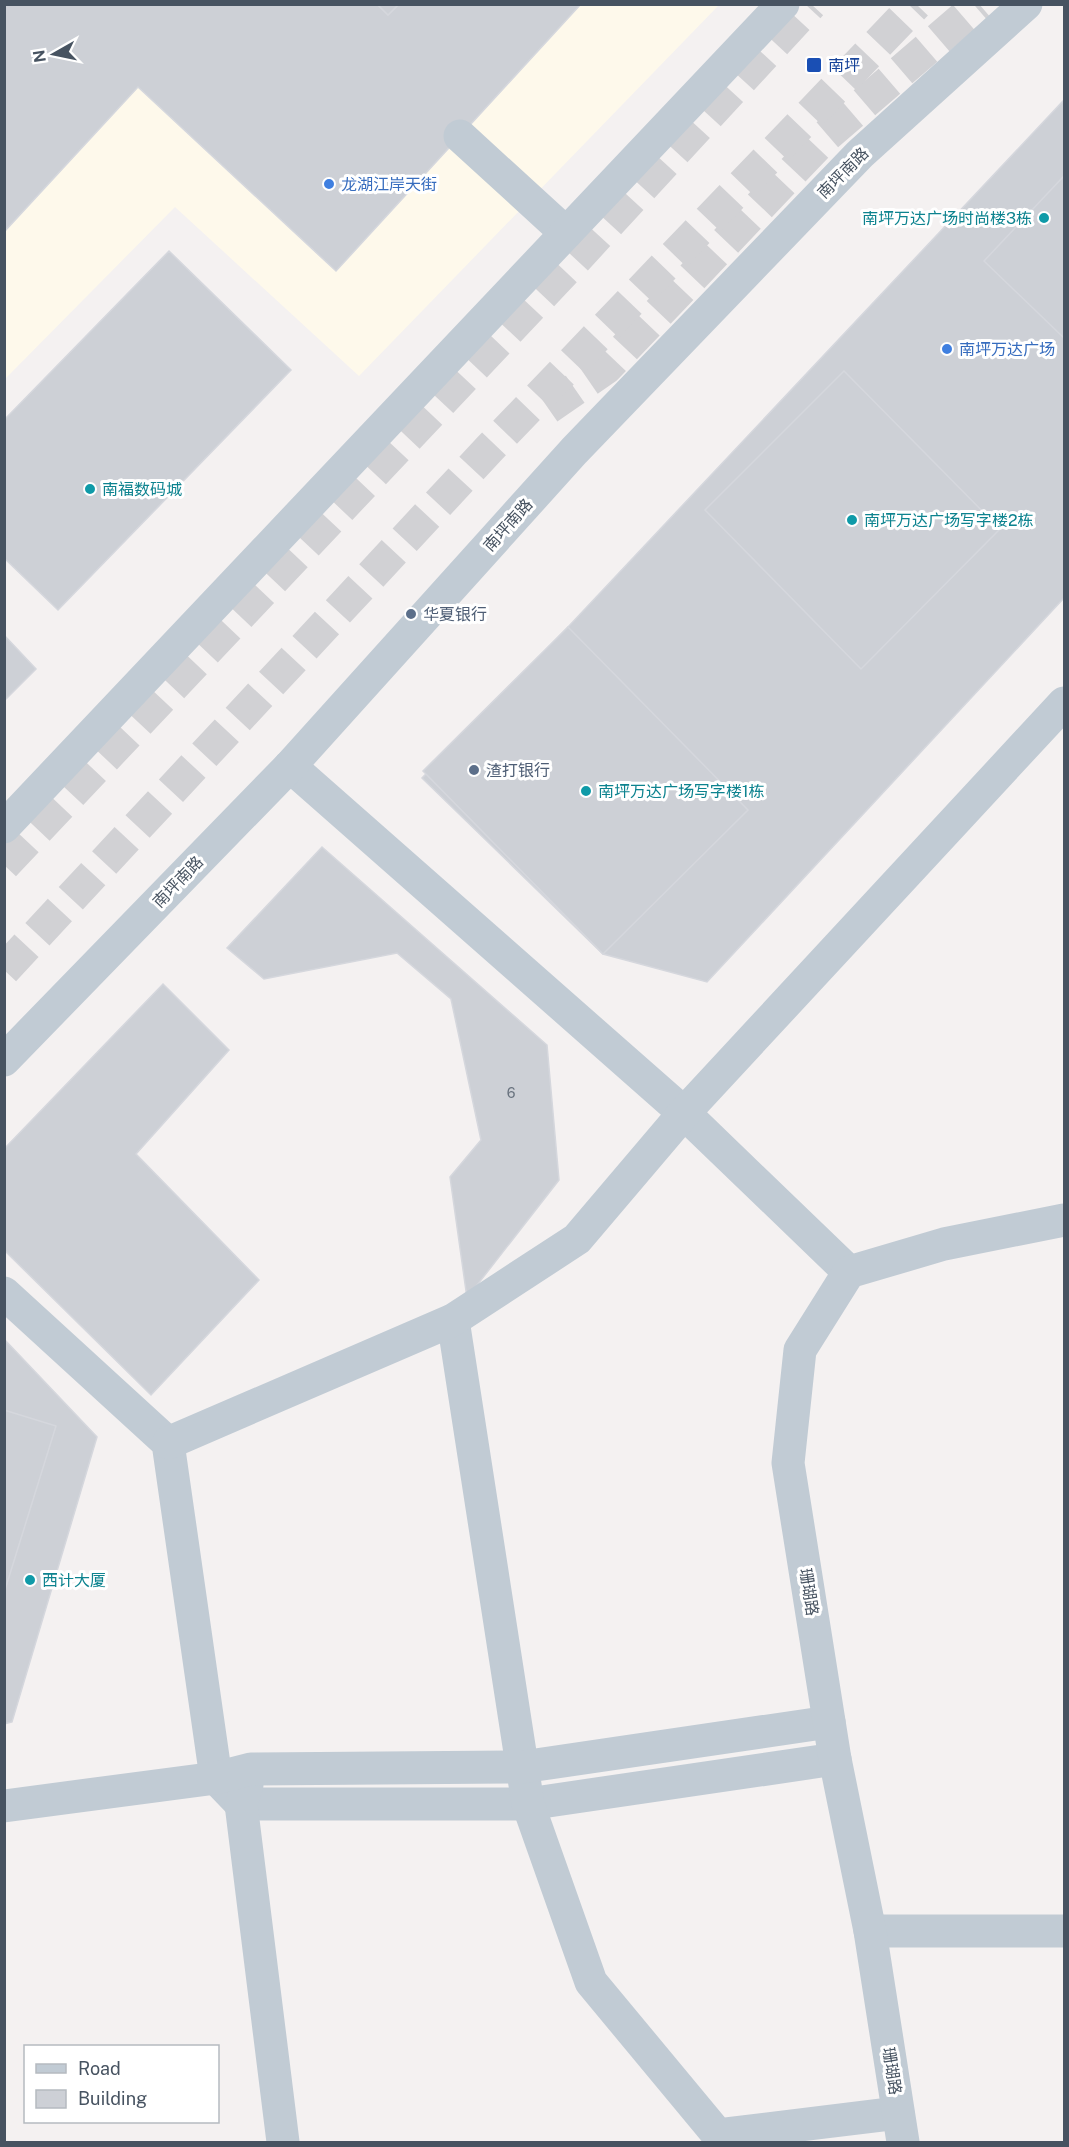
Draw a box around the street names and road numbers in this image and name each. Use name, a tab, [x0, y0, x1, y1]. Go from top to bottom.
street label: 南坪南路	[814, 144, 872, 202]
street label: 南坪南路	[480, 495, 536, 555]
street label: 南坪南路	[149, 852, 207, 912]
street label: 珊瑚路	[796, 1567, 822, 1617]
street label: 珊瑚路	[879, 2046, 905, 2096]

